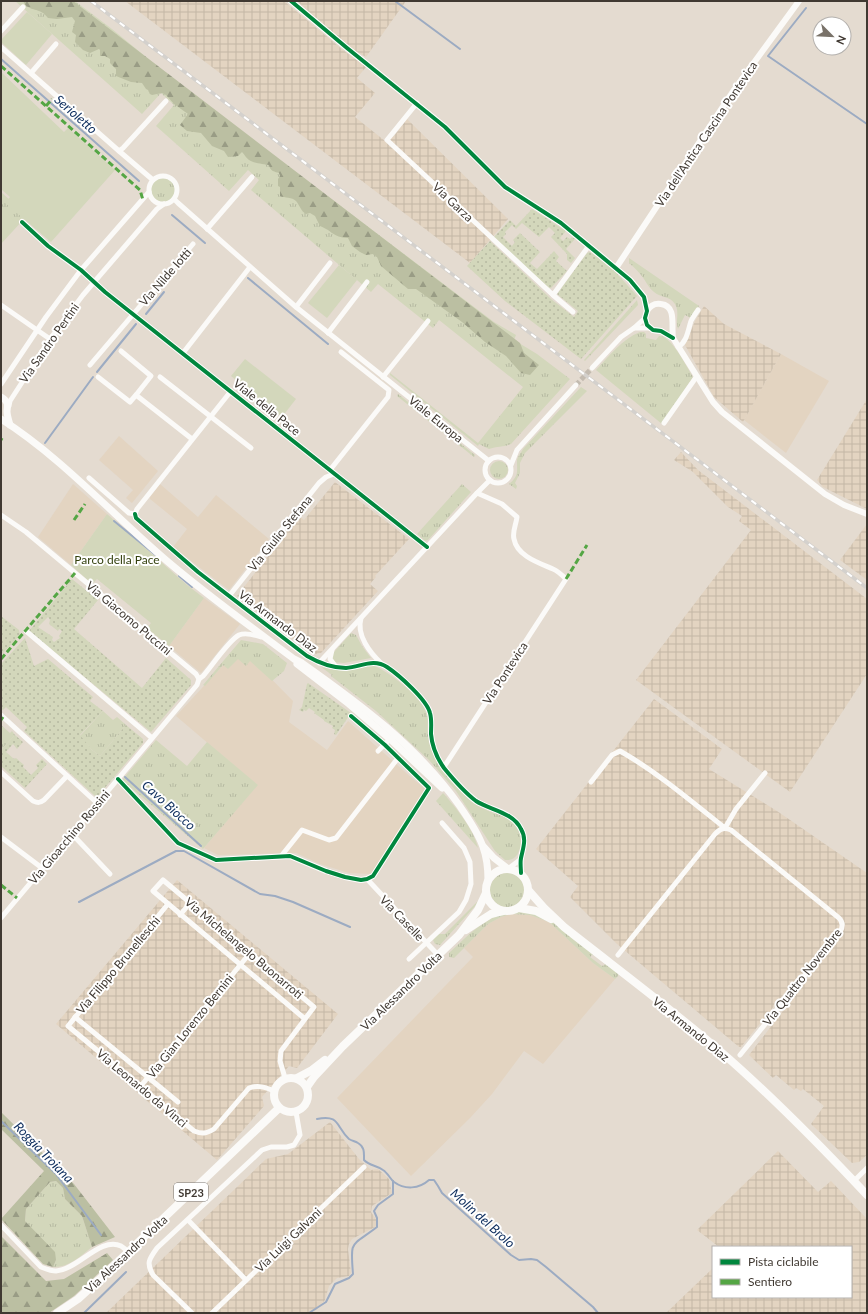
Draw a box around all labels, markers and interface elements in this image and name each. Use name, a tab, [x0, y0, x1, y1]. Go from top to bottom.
north arrow	[812, 16, 852, 56]
text: N	[834, 34, 849, 47]
street label: Via dell'Antica Cascina Pontevica	[652, 58, 760, 210]
water label: Serioletto	[51, 91, 101, 137]
street label: Via Garza	[429, 179, 477, 225]
street label: Via Nilde Iotti	[136, 245, 194, 309]
street label: Via Sandro Pertini	[16, 300, 82, 386]
street label: Viale della Pace	[230, 375, 304, 439]
street label: Viale Europa	[406, 392, 466, 446]
street label: Via Giulio Stefana	[245, 492, 315, 574]
park label: Parco della Pace	[74, 552, 160, 567]
street label: Via Giacomo Puccini	[83, 578, 175, 658]
street label: Via Armando Diaz	[236, 587, 321, 656]
street label: Via Pontevica	[479, 639, 531, 707]
water label: Cavo Biocco	[139, 777, 199, 833]
street label: Via Gioacchino Rossini	[25, 787, 113, 887]
street label: Via Caselle	[377, 892, 427, 944]
street label: Via Michelangelo Buonarroti	[182, 894, 306, 1002]
street label: Via Filippo Brunelleschi	[73, 913, 163, 1017]
street label: Via Quattro Novembre	[759, 925, 845, 1029]
street label: Via Alessandro Volta	[357, 948, 445, 1034]
street label: Via Gian Lorenzo Bernini	[143, 971, 237, 1081]
street label: Via Armando Diaz	[650, 993, 733, 1065]
street label: Via Leonardo da Vinci	[94, 1046, 191, 1130]
water label: Roggia Troiana	[11, 1118, 77, 1186]
road number: SP23	[174, 1183, 208, 1201]
water label: Molin del Brolo	[448, 1185, 519, 1251]
street label: Via Luigi Galvani	[252, 1204, 324, 1276]
street label: Via Alessandro Volta	[82, 1212, 170, 1296]
legend	[712, 1246, 852, 1298]
text: Pista ciclabile	[748, 1254, 819, 1269]
text: Sentiero	[748, 1274, 792, 1289]

